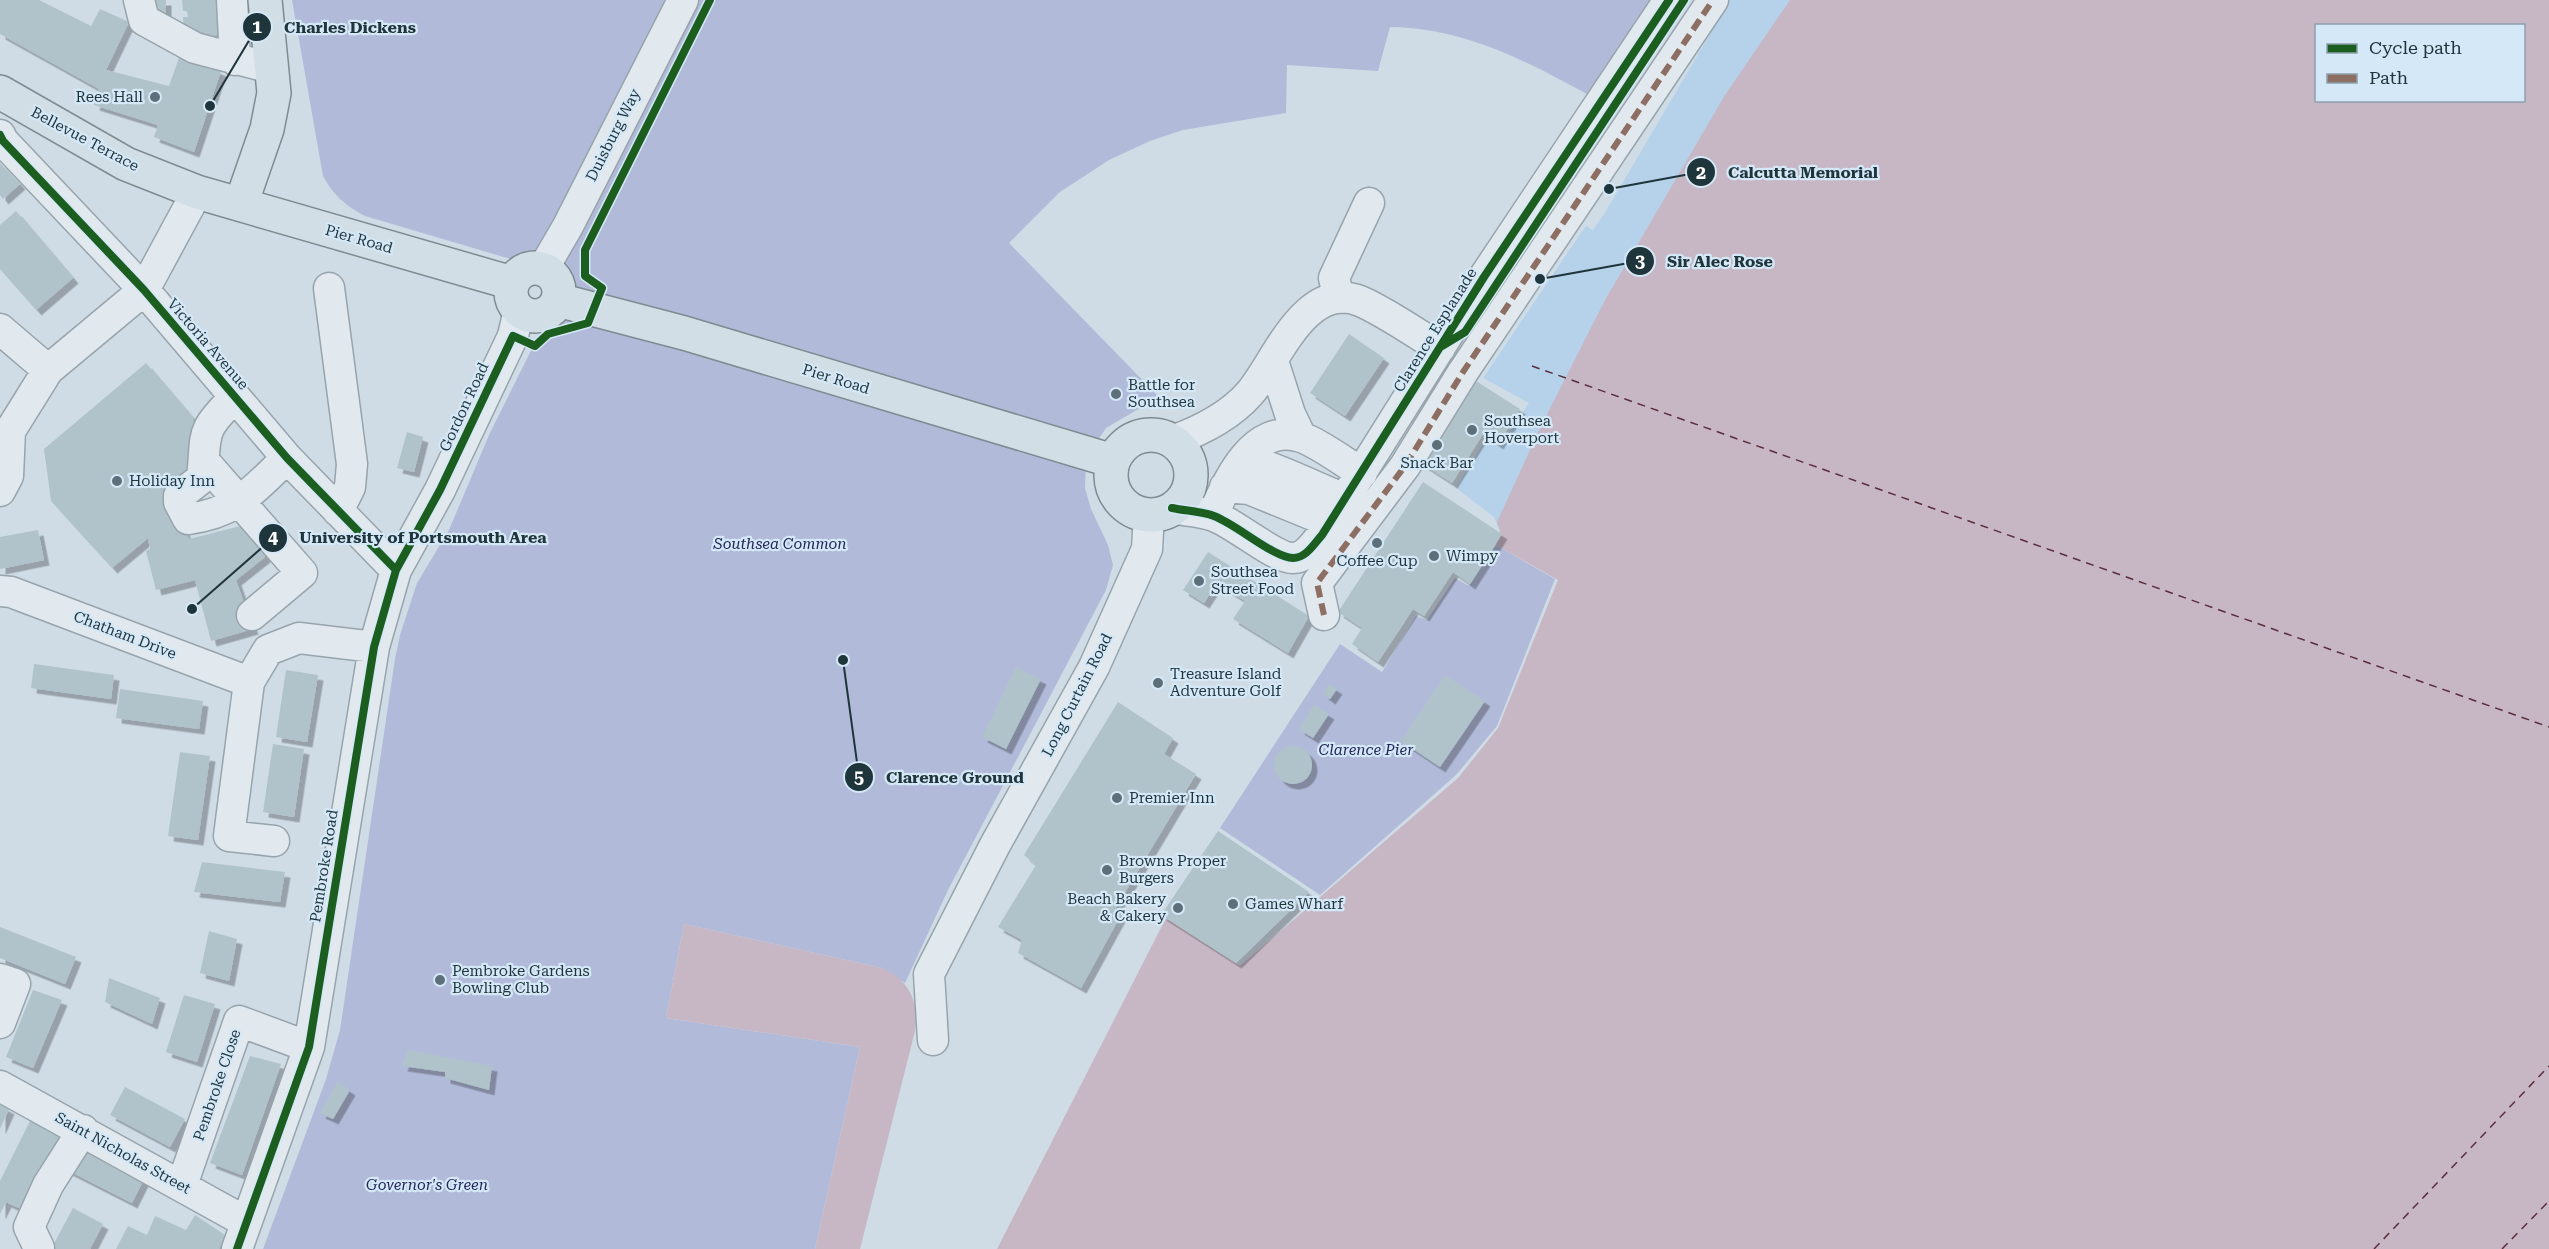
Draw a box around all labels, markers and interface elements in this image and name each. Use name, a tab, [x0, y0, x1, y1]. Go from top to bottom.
callout: Charles Dickens	[242, 10, 428, 44]
text: 1	[252, 16, 262, 37]
text: Charles Dickens	[284, 18, 416, 37]
legend	[2315, 24, 2525, 102]
text: Cycle path	[2369, 37, 2462, 58]
text: Path	[2369, 67, 2408, 88]
street label: Duisburg Way	[582, 86, 644, 184]
place label: Rees Hall	[76, 88, 143, 106]
marker: Rees Hall	[148, 90, 162, 104]
street label: Bellevue Terrace	[28, 103, 142, 175]
callout: Calcutta Memorial	[1686, 155, 1890, 189]
text: 2	[1696, 162, 1706, 183]
text: Calcutta Memorial	[1728, 163, 1879, 182]
street label: Pier Road	[323, 221, 395, 257]
callout: Sir Alec Rose	[1625, 244, 1784, 278]
text: 3	[1635, 250, 1645, 271]
text: Sir Alec Rose	[1667, 252, 1773, 271]
street label: Clarence Esplanade	[1390, 265, 1480, 395]
street label: Victoria Avenue	[163, 295, 253, 393]
street label: Gordon Road	[435, 359, 493, 454]
street label: Pier Road	[800, 360, 872, 398]
place label: Battle for Southsea	[1128, 376, 1195, 411]
marker: Battle for Southsea	[1109, 387, 1123, 401]
place label: Southsea Hoverport	[1484, 412, 1559, 447]
marker: Southsea Hoverport	[1465, 423, 1479, 437]
marker: Snack Bar	[1430, 438, 1444, 452]
place label: Snack Bar	[1401, 454, 1473, 472]
place label: Holiday Inn	[129, 472, 215, 490]
marker: Holiday Inn	[110, 474, 124, 488]
callout: University of Portsmouth Area	[258, 521, 559, 555]
text: 4	[268, 527, 278, 548]
text: University of Portsmouth Area	[299, 528, 547, 547]
park label: Southsea Common	[712, 535, 847, 553]
marker: Coffee Cup	[1370, 536, 1384, 550]
place label: Wimpy	[1446, 547, 1498, 565]
marker: Wimpy	[1427, 549, 1441, 563]
place label: Coffee Cup	[1336, 552, 1418, 570]
place label: Southsea Street Food	[1211, 563, 1295, 598]
marker: Southsea Street Food	[1192, 574, 1206, 588]
street label: Chatham Drive	[71, 607, 179, 663]
street label: Long Curtain Road	[1038, 630, 1116, 760]
place label: Treasure Island Adventure Golf	[1170, 665, 1282, 700]
marker: Treasure Island Adventure Golf	[1151, 676, 1165, 690]
park label: Clarence Pier	[1319, 741, 1414, 759]
callout: Clarence Ground	[844, 760, 1036, 794]
text: 5	[854, 766, 864, 787]
text: Clarence Ground	[886, 768, 1024, 787]
place label: Premier Inn	[1129, 789, 1215, 807]
marker: Premier Inn	[1110, 791, 1124, 805]
street label: Pembroke Road	[306, 808, 342, 924]
place label: Browns Proper Burgers	[1119, 852, 1226, 887]
marker: Browns Proper Burgers	[1100, 863, 1114, 877]
place label: Beach Bakery & Cakery	[1067, 890, 1166, 925]
place label: Games Wharf	[1245, 895, 1344, 913]
marker: Games Wharf	[1226, 897, 1240, 911]
marker: Beach Bakery & Cakery	[1171, 901, 1185, 915]
place label: Pembroke Gardens Bowling Club	[452, 962, 590, 997]
marker: Pembroke Gardens Bowling Club	[433, 973, 447, 987]
street label: Pembroke Close	[189, 1027, 245, 1143]
street label: Saint Nicholas Street	[52, 1108, 194, 1198]
park label: Governor's Green	[366, 1176, 488, 1194]

